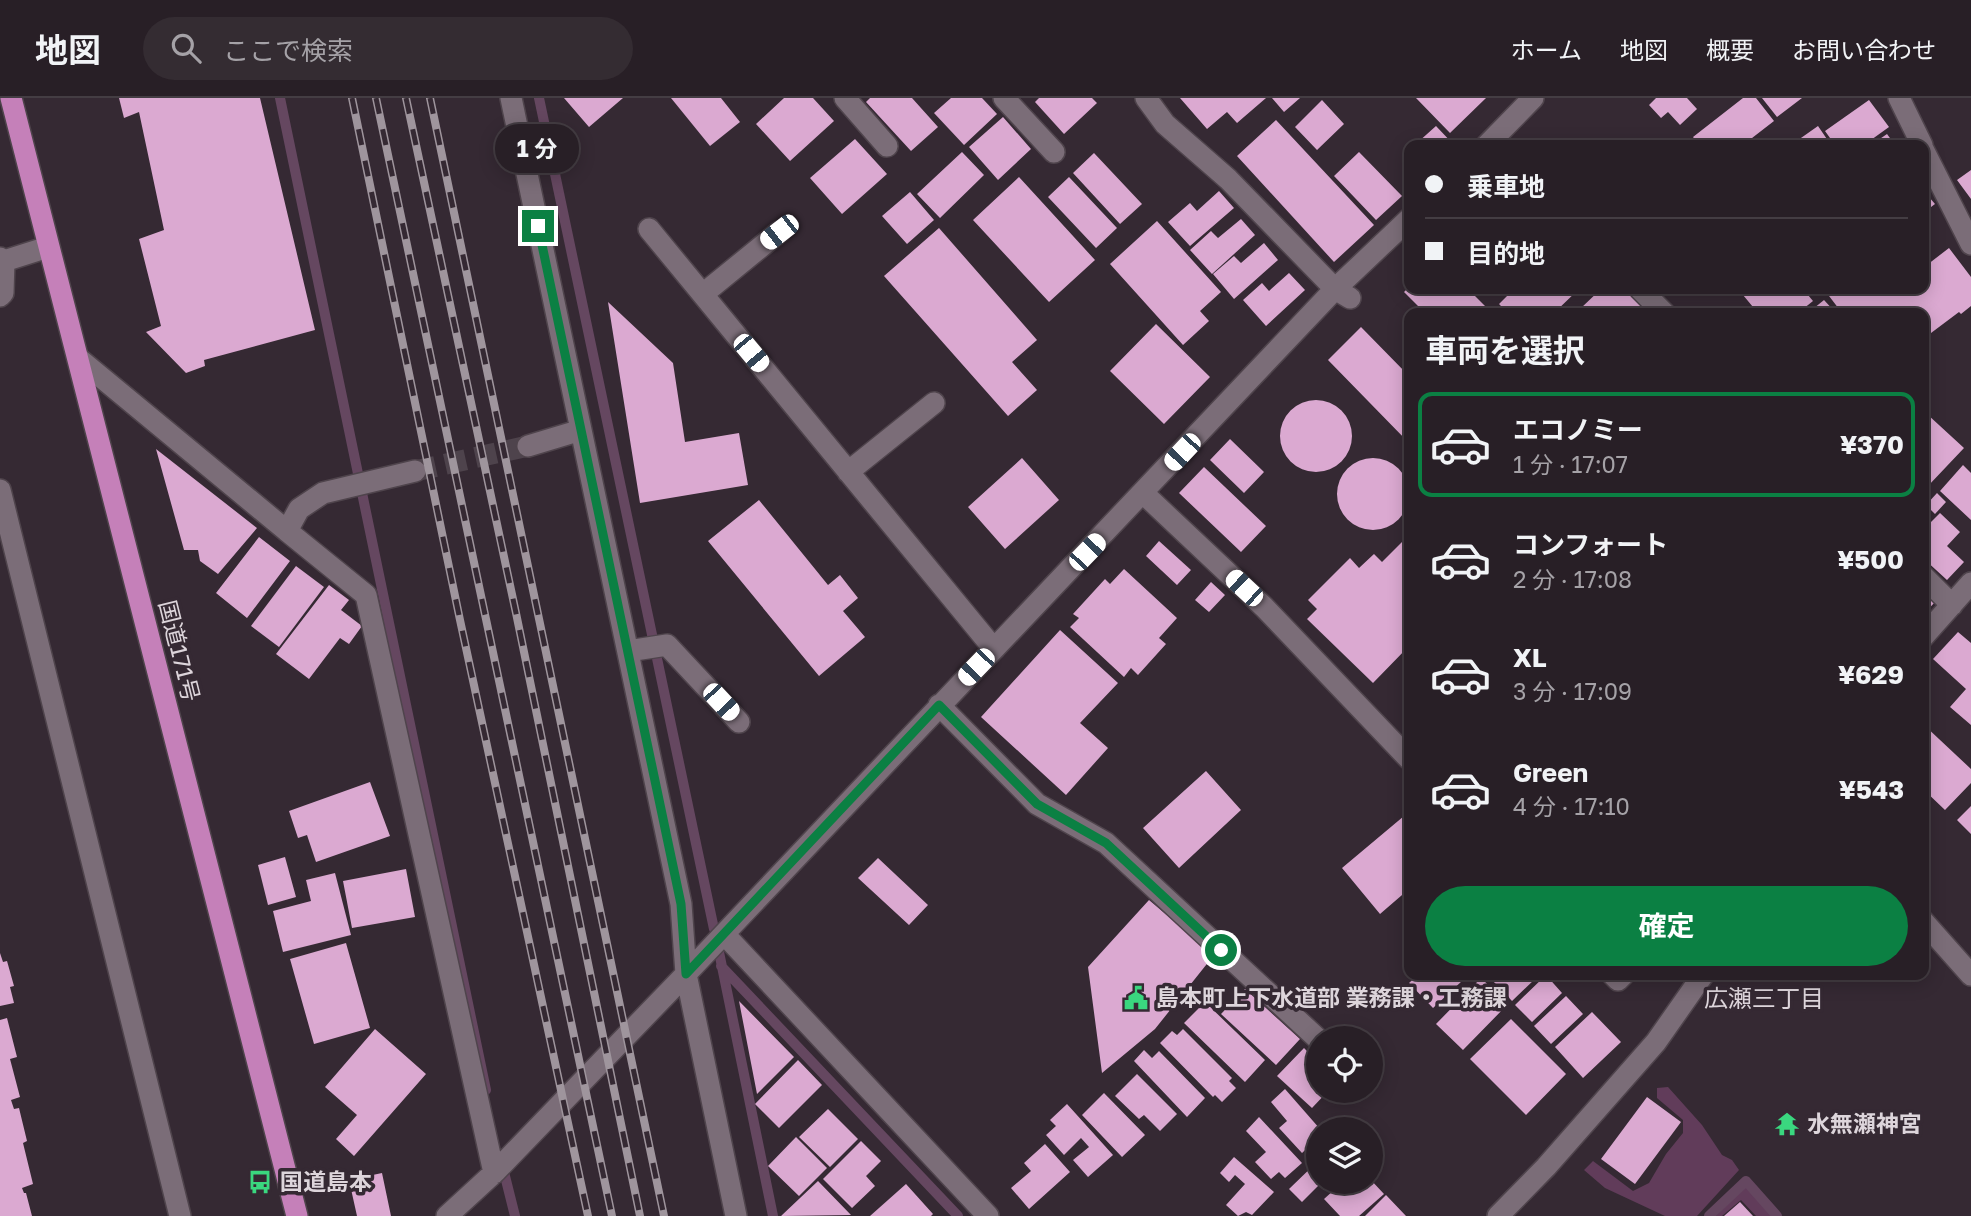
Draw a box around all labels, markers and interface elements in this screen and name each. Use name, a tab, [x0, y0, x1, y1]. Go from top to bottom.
search box	[143, 17, 633, 80]
icon: search	[167, 29, 205, 67]
text: 地図	[35, 30, 101, 69]
text: ここで検索	[223, 35, 353, 66]
text: ホーム	[1511, 35, 1582, 64]
text: 地図	[1620, 35, 1668, 64]
text: 概要	[1706, 35, 1754, 64]
text: お問い合わせ	[1792, 35, 1936, 64]
callout: 1 分	[496, 124, 580, 174]
text: 1 分	[517, 134, 557, 162]
text: 乗車地	[1467, 171, 1545, 202]
route end	[522, 210, 554, 242]
car	[756, 211, 803, 253]
text: 目的地	[1467, 238, 1545, 269]
car	[730, 330, 773, 376]
text: 車両を選択	[1425, 331, 1585, 369]
icon: car	[1429, 413, 1492, 476]
text: エコノミー	[1513, 414, 1643, 445]
car	[1160, 429, 1205, 475]
text: ¥370	[1840, 429, 1904, 460]
text: 1 分 · 17:07	[1513, 450, 1628, 478]
icon: car	[1429, 528, 1492, 591]
text: コンフォート	[1513, 529, 1668, 560]
car	[1065, 530, 1110, 574]
text: ¥500	[1837, 544, 1904, 575]
text: 2 分 · 17:08	[1513, 565, 1632, 593]
car	[1222, 566, 1267, 610]
street label: 国道171号	[154, 597, 206, 704]
text: XL	[1513, 642, 1547, 673]
icon: car	[1429, 643, 1492, 706]
car	[954, 645, 999, 689]
text: ¥629	[1838, 659, 1904, 690]
text: 3 分 · 17:09	[1513, 677, 1632, 705]
car	[699, 679, 744, 725]
text: Green	[1513, 757, 1588, 788]
icon: car	[1429, 758, 1492, 821]
text: ¥543	[1839, 774, 1904, 805]
text: 4 分 · 17:10	[1513, 792, 1630, 820]
button: 確定	[1425, 886, 1908, 966]
route start	[1205, 934, 1237, 966]
place label: 島本町上下水道部 業務課・工務課	[1156, 983, 1507, 1011]
district label: 広瀬三丁目	[1704, 983, 1824, 1012]
public building icon: 島本町上下水道部 業務課・工務課	[1122, 984, 1150, 1012]
map controls	[1306, 1026, 1383, 1194]
button: locate	[1306, 1026, 1383, 1103]
place label: 水無瀬神宮	[1807, 1109, 1922, 1137]
temple icon: 水無瀬神宮	[1773, 1110, 1801, 1138]
button: layers	[1306, 1117, 1383, 1194]
place label: 国道島本	[280, 1167, 372, 1195]
bus stop icon: 国道島本	[246, 1168, 274, 1196]

